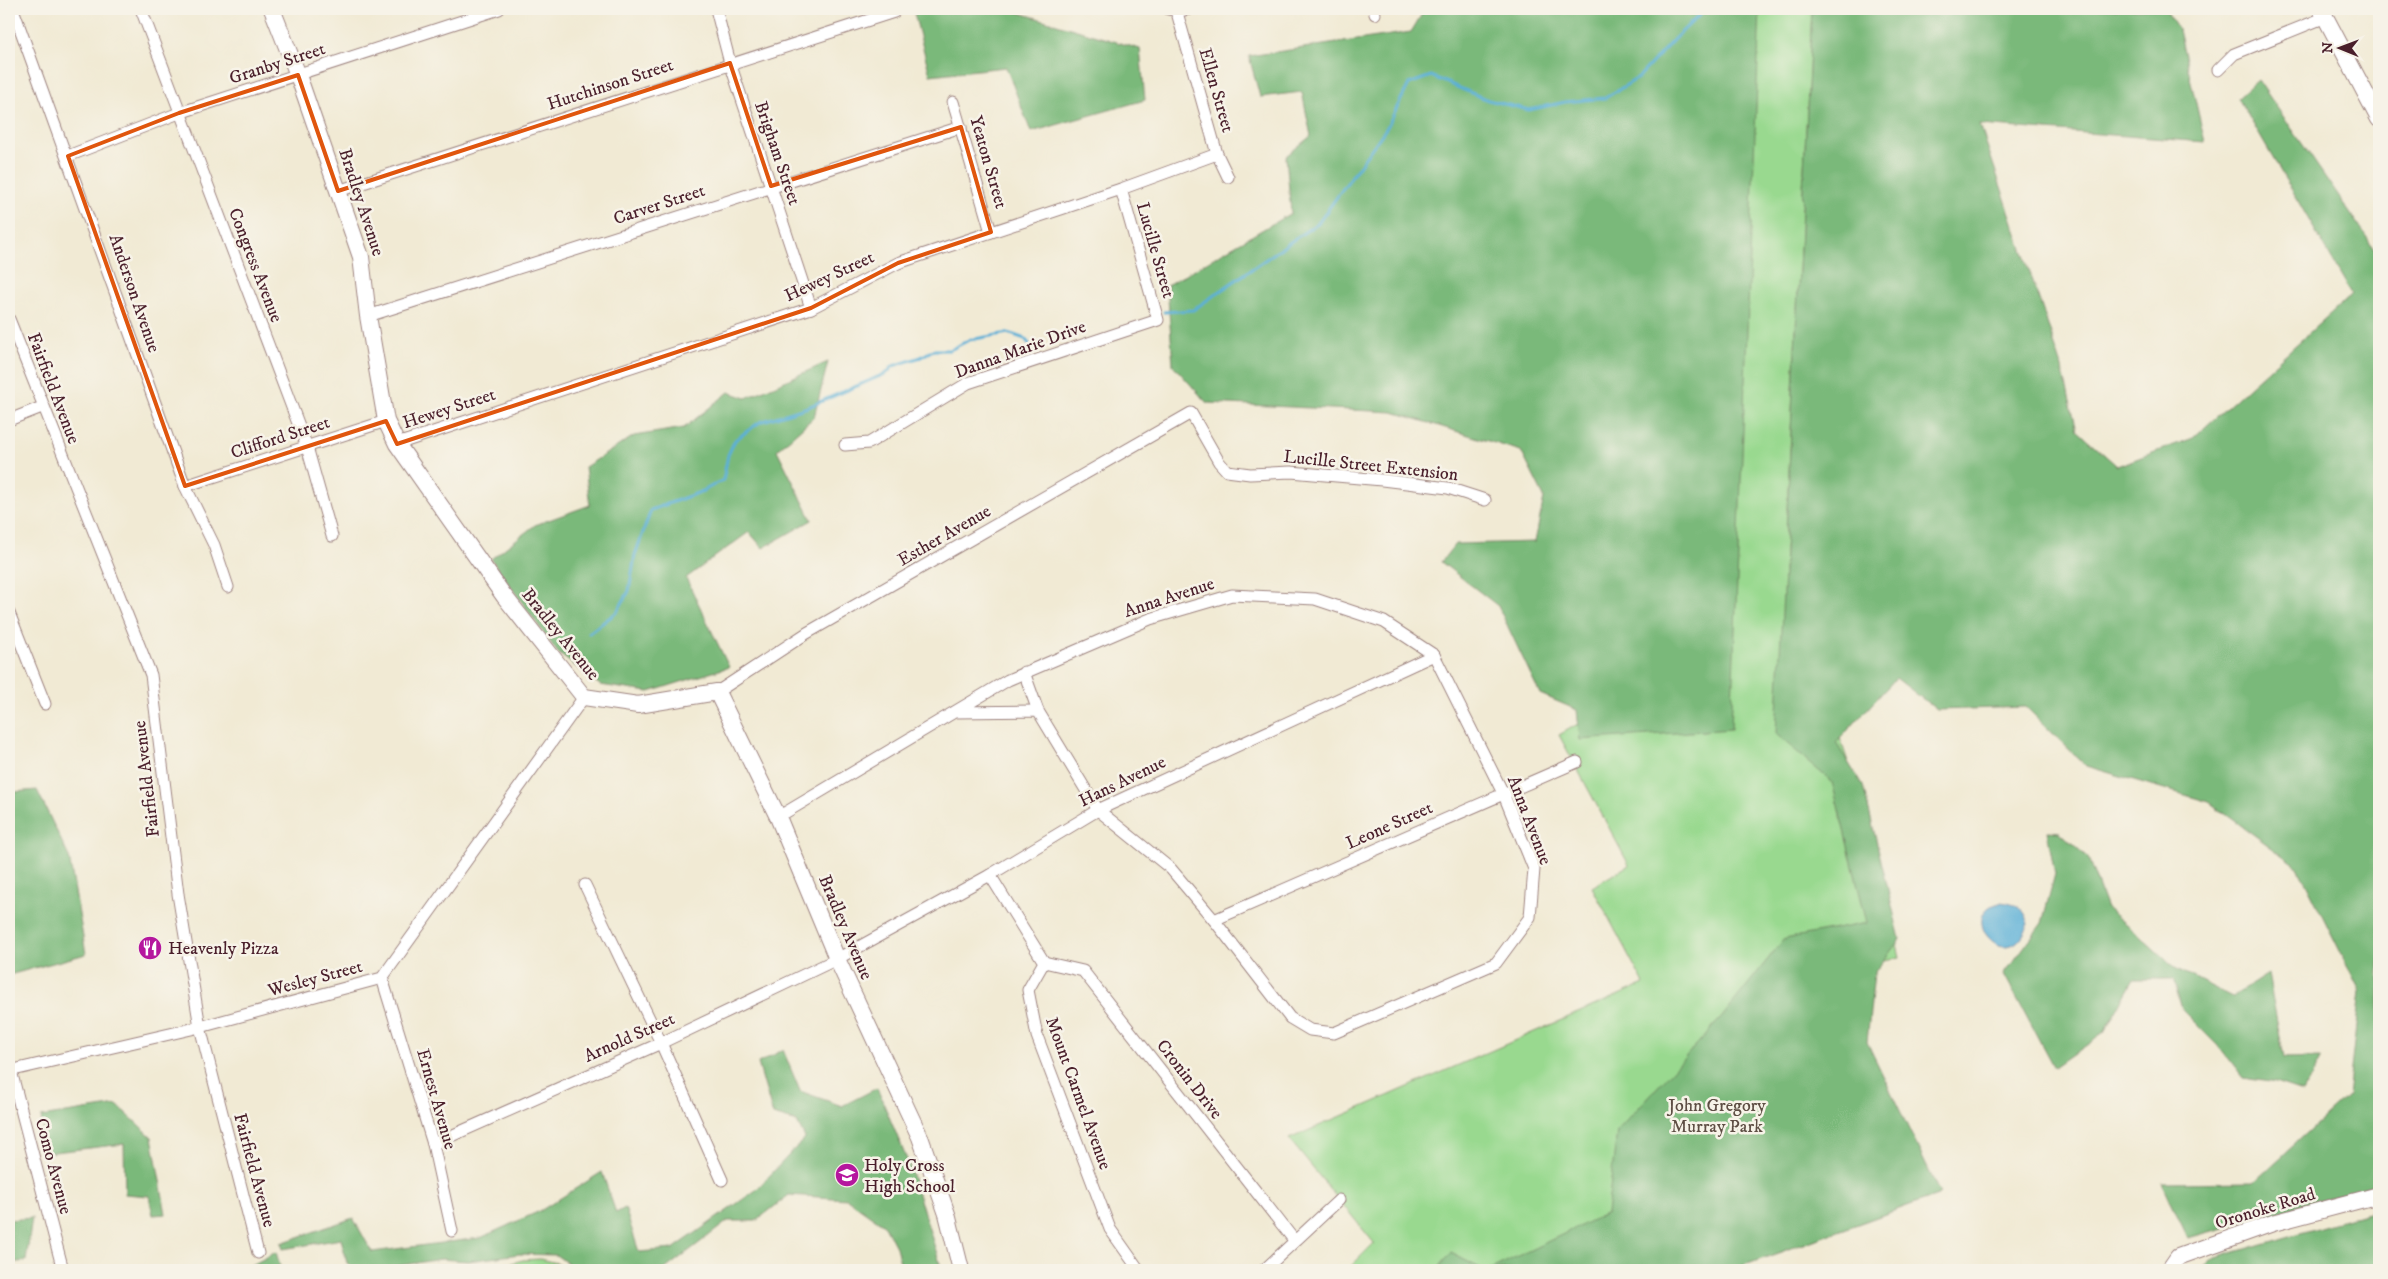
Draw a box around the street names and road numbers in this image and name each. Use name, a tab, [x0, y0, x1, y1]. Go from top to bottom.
street label: Granby Street	[226, 38, 328, 90]
street label: Ellen Street	[1194, 46, 1239, 135]
street label: Hutchinson Street	[545, 54, 676, 116]
street label: Brigham Street	[749, 98, 805, 208]
street label: Yeaton Street	[964, 113, 1012, 212]
street label: Bradley Avenue	[333, 146, 389, 259]
street label: Carver Street	[611, 180, 708, 230]
street label: Lucille Street	[1131, 200, 1179, 301]
street label: Congress Avenue	[223, 205, 287, 326]
street label: Anderson Avenue	[103, 231, 165, 355]
street label: Hewey Street	[781, 247, 878, 307]
street label: Danna Marie Drive	[952, 316, 1089, 384]
street label: Fairfield Avenue	[22, 330, 84, 447]
street label: Hewey Street	[400, 384, 499, 434]
street label: Clifford Street	[228, 412, 333, 464]
street label: Lucille Street Extension	[1282, 446, 1460, 486]
street label: Esther Avenue	[894, 500, 995, 571]
street label: Anna Avenue	[1121, 573, 1217, 623]
street label: Bradley Avenue	[517, 584, 604, 685]
street label: Fairfield Avenue	[129, 719, 165, 838]
street label: Hans Avenue	[1075, 751, 1169, 812]
street label: Anna Avenue	[1502, 773, 1556, 868]
street label: Leone Street	[1343, 797, 1436, 855]
street label: Bradley Avenue	[813, 872, 877, 983]
street label: Wesley Street	[265, 956, 365, 1002]
street label: Arnold Street	[581, 1008, 678, 1068]
street label: Mount Carmel Avenue	[1040, 1014, 1116, 1173]
street label: Cronin Drive	[1151, 1036, 1227, 1124]
street label: Ernest Avenue	[411, 1046, 461, 1152]
street label: Fairfield Avenue	[228, 1111, 280, 1230]
street label: Como Avenue	[30, 1116, 76, 1217]
street label: Oronoke Road	[2213, 1183, 2318, 1235]

